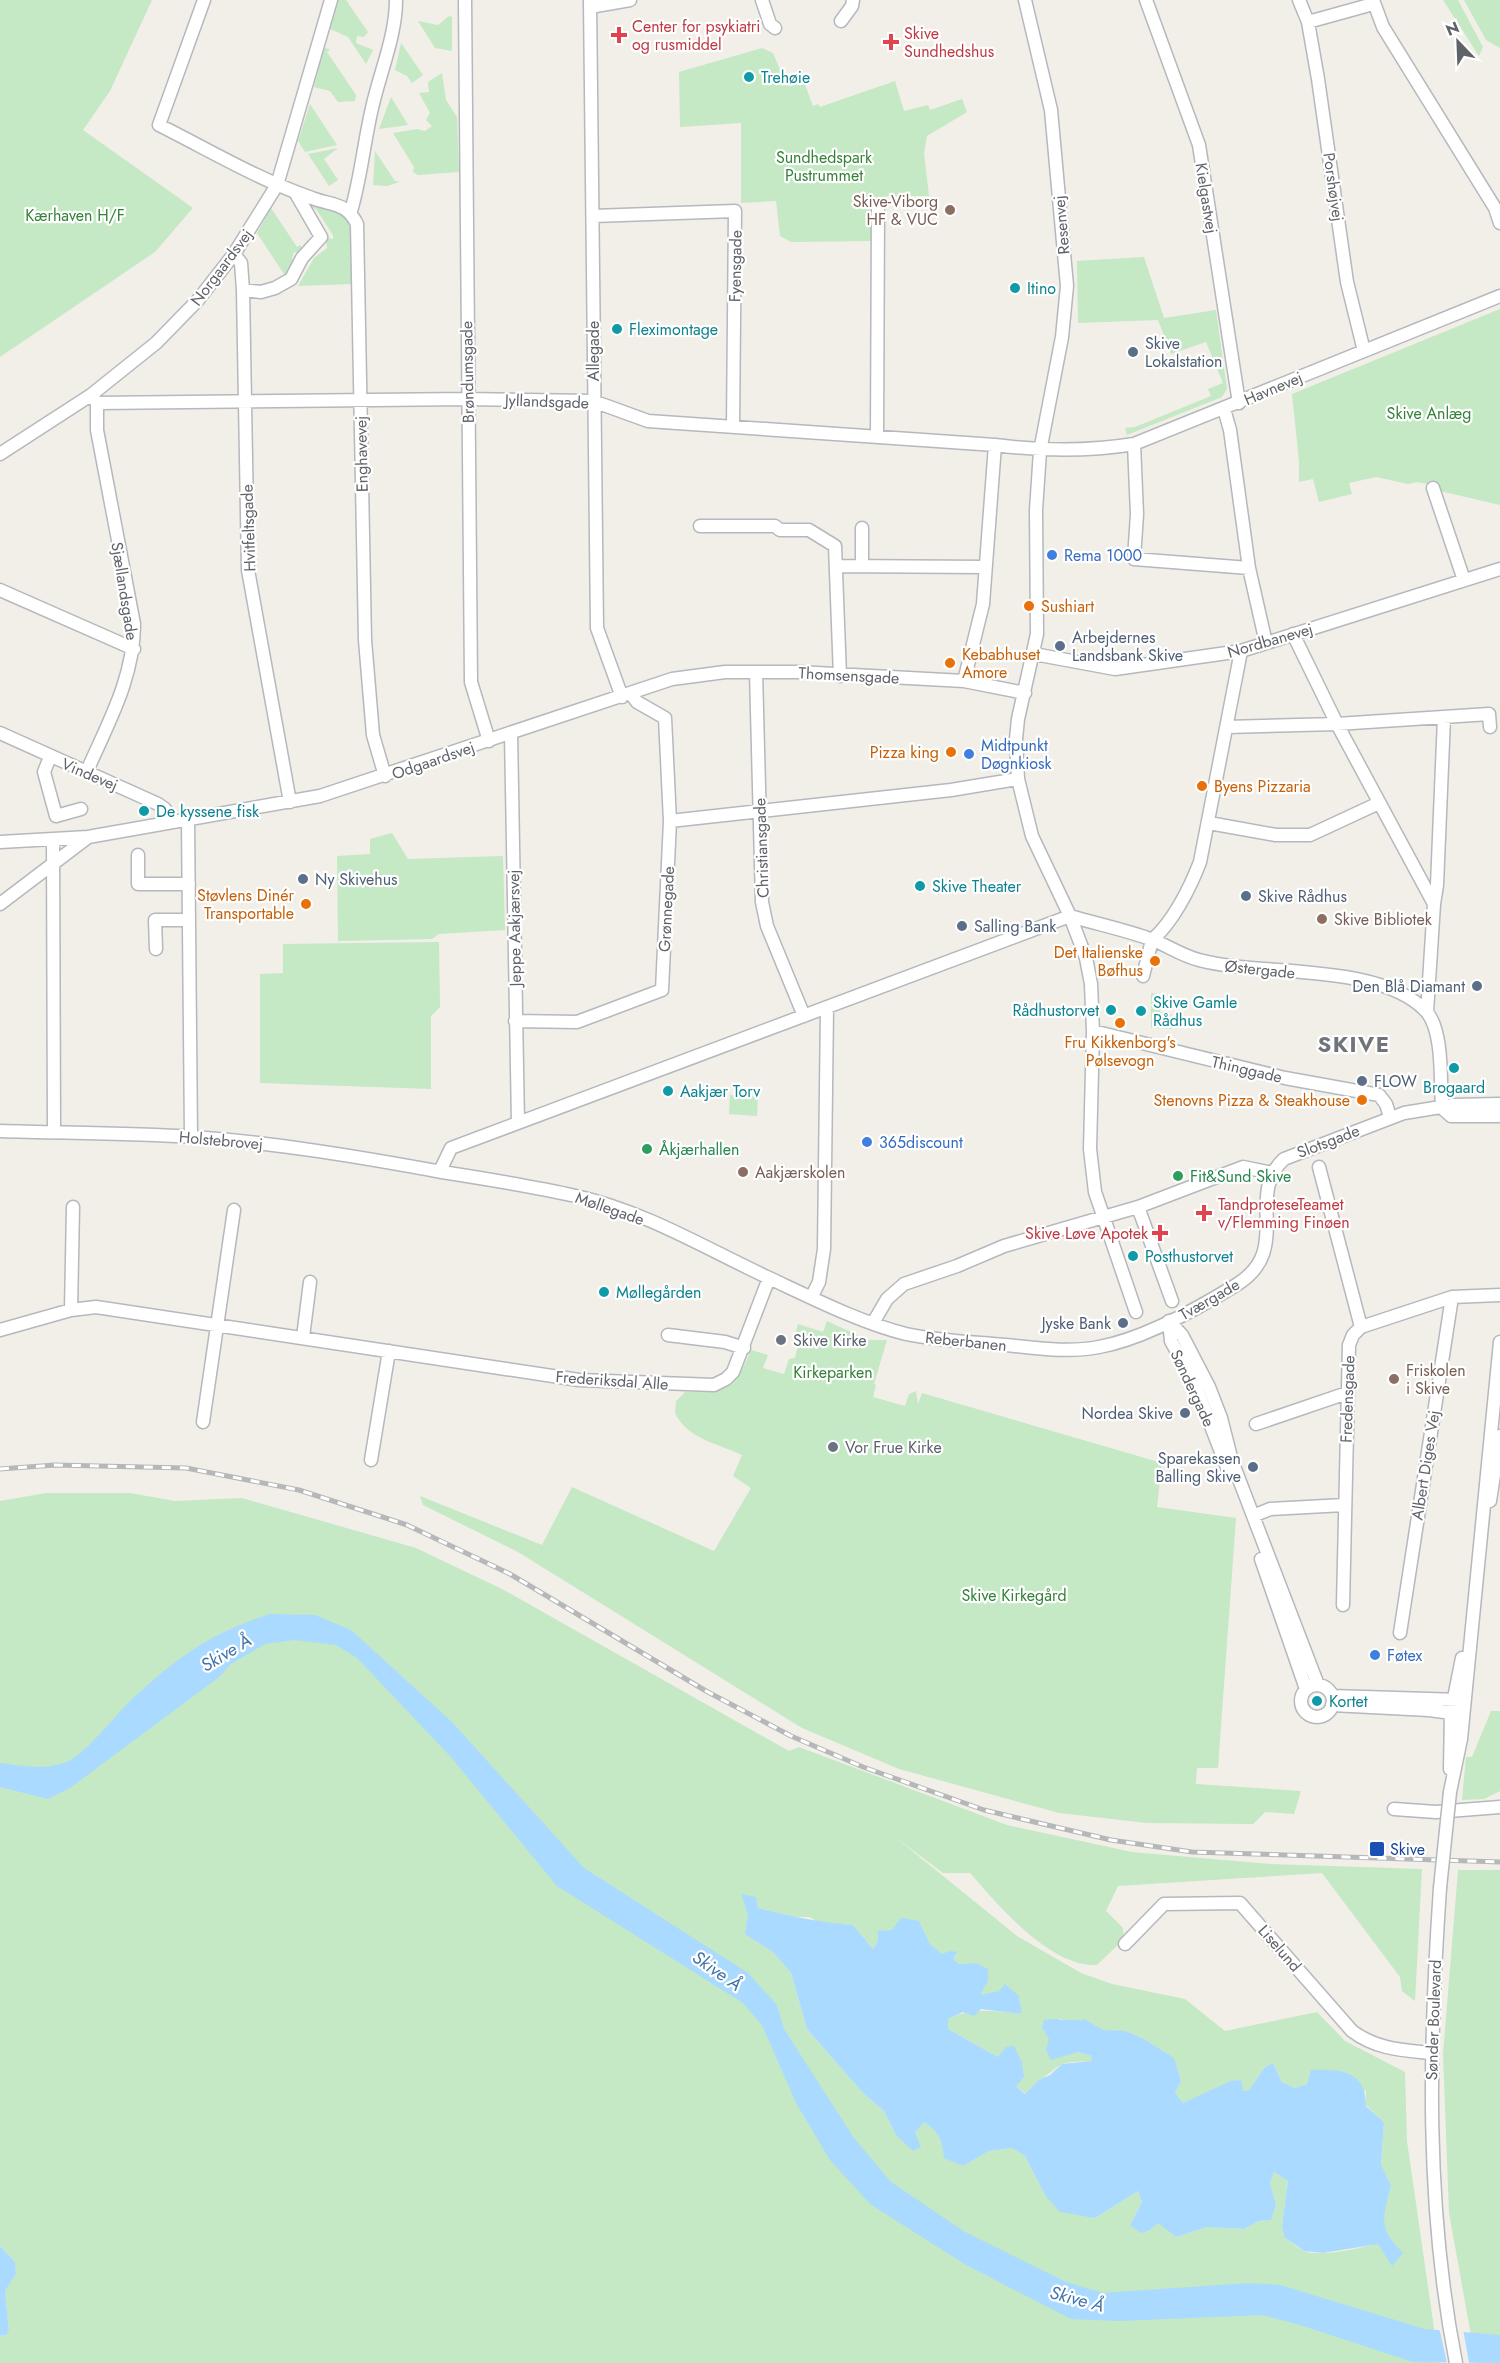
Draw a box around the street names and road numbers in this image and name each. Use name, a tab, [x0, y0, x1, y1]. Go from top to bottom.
street label: Porshøjvej	[1317, 151, 1350, 223]
street label: Kielgastvej	[1190, 161, 1223, 235]
street label: Resenvej	[1047, 194, 1076, 255]
street label: Norgaardsvej	[185, 224, 258, 311]
street label: Fyensgade	[723, 230, 748, 302]
street label: Brøndumsgade	[455, 321, 480, 423]
street label: Allegade	[582, 321, 605, 381]
street label: Havnevej	[1240, 366, 1306, 411]
street label: Jyllandsgade	[503, 388, 589, 414]
street label: Enghavevej	[349, 416, 374, 492]
street label: Hvitfeltsgade	[235, 484, 262, 572]
street label: Sjællandsgade	[105, 540, 144, 642]
street label: Nordbanevej	[1225, 617, 1316, 664]
street label: Thomsensgade	[798, 661, 900, 690]
street label: Odgaardsvej	[389, 736, 478, 785]
street label: Vindevej	[58, 752, 122, 797]
street label: Christiansgade	[748, 798, 775, 898]
street label: Grønnegade	[653, 866, 680, 952]
street label: Jeppe Aakjærsvej	[502, 869, 527, 989]
street label: Østergade	[1224, 954, 1296, 985]
street label: Thinggade	[1209, 1050, 1284, 1089]
street label: Slotsgade	[1293, 1119, 1363, 1164]
street label: Holstebrovej	[178, 1125, 264, 1156]
street label: Møllegade	[572, 1186, 647, 1231]
street label: Tværgade	[1175, 1273, 1244, 1326]
street label: Reberbanen	[924, 1326, 1008, 1357]
street label: Søndergade	[1165, 1346, 1220, 1431]
street label: Fredensgade	[1334, 1355, 1361, 1443]
street label: Frederiksdal Alle	[555, 1365, 669, 1396]
street label: Albert Diges Vej	[1405, 1409, 1446, 1522]
street label: Liselund	[1253, 1920, 1307, 1977]
street label: Sønder Boulevard	[1420, 1959, 1447, 2081]

